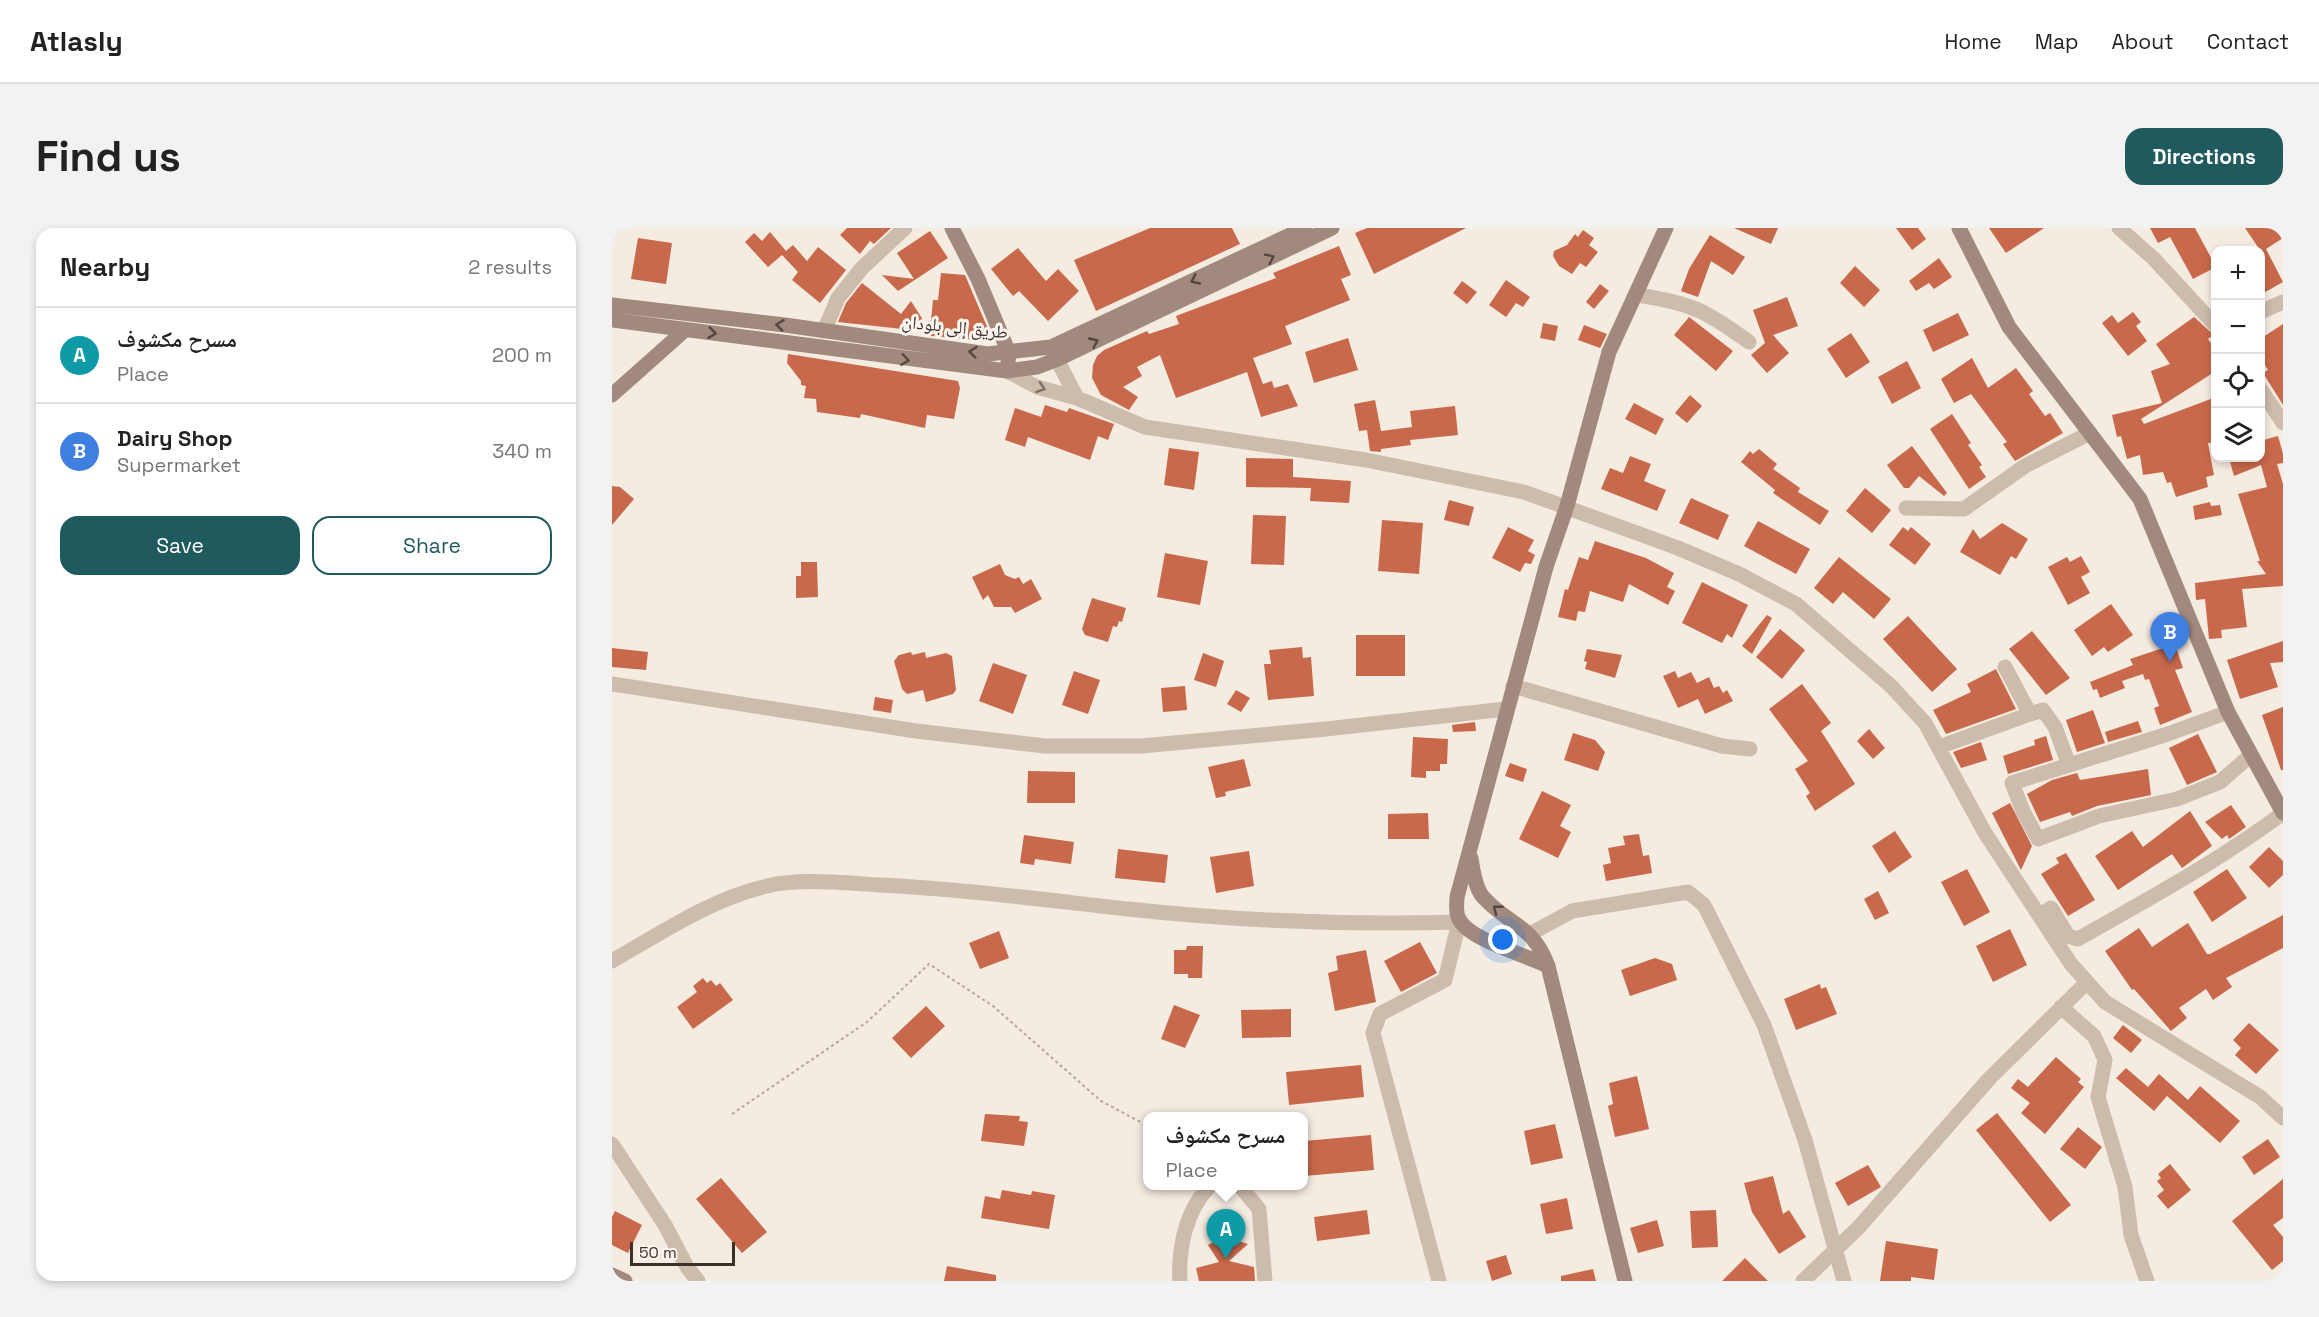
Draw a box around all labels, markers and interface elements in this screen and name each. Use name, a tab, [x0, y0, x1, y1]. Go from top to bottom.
text: Atlasly	[30, 23, 123, 59]
text: Home	[1944, 28, 2002, 55]
text: Map	[2035, 28, 2079, 55]
text: About	[2112, 28, 2174, 55]
text: Contact	[2207, 28, 2289, 55]
button: Directions	[2125, 128, 2283, 185]
text: Find us	[36, 130, 181, 183]
map controls	[2211, 246, 2265, 462]
button: +	[2211, 246, 2265, 300]
text: Nearby	[60, 250, 150, 284]
text: 2 results	[468, 254, 552, 280]
one-way arrow	[1263, 254, 1274, 266]
one-way arrow	[1190, 272, 1201, 284]
button: −	[2211, 300, 2265, 354]
street label: طريق إلى بلودان	[901, 309, 1009, 344]
one-way arrow	[776, 319, 785, 331]
text: مسرح مكشوف	[117, 325, 237, 353]
one-way arrow	[707, 327, 716, 339]
one-way arrow	[1087, 338, 1098, 350]
text: A	[73, 342, 86, 368]
text: 200 m	[492, 342, 552, 368]
one-way arrow	[969, 346, 978, 359]
one-way arrow	[900, 353, 909, 365]
button: locate	[2211, 354, 2265, 408]
text: Place	[117, 361, 169, 387]
one-way arrow	[1035, 380, 1046, 393]
button: layers	[2211, 408, 2265, 462]
text: Dairy Shop	[117, 424, 232, 452]
text: B	[73, 438, 86, 464]
text: 340 m	[492, 438, 552, 464]
text: Supermarket	[117, 452, 241, 478]
button: Save	[60, 516, 300, 575]
button: Share	[312, 516, 552, 575]
pin: B	[2150, 612, 2190, 662]
one-way arrow	[1492, 905, 1503, 916]
your location	[1488, 925, 1517, 954]
popup	[1143, 1112, 1308, 1190]
text: مسرح مكشوف	[1166, 1121, 1285, 1149]
text: Place	[1166, 1157, 1218, 1183]
pin: A	[1206, 1210, 1246, 1259]
scale bar	[630, 1239, 735, 1266]
text: 50 m	[639, 1242, 677, 1263]

